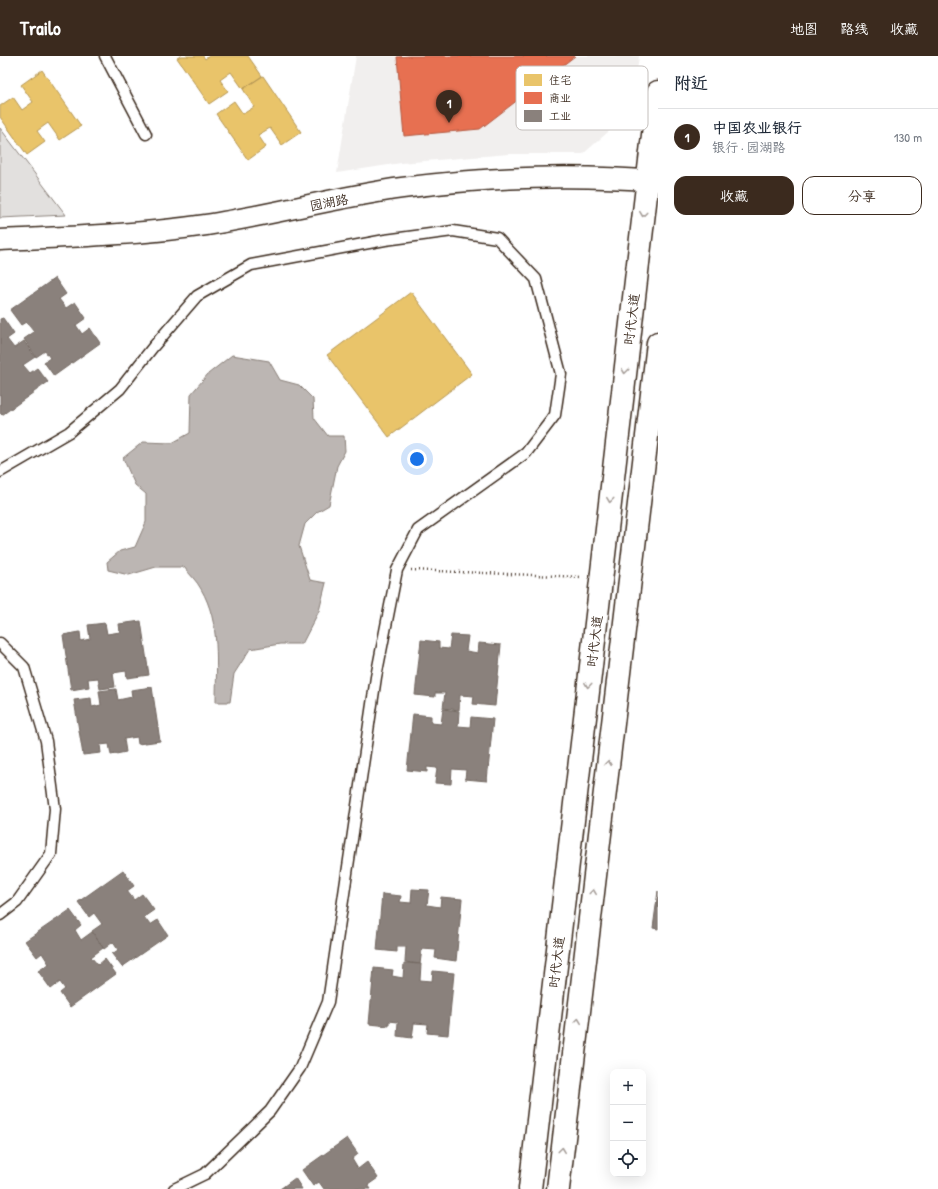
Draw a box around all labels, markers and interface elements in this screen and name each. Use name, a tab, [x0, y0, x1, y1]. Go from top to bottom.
text: Trailo	[20, 15, 61, 41]
text: 地图	[790, 19, 818, 38]
text: 路线	[840, 19, 868, 38]
text: 收藏	[890, 19, 918, 38]
legend	[516, 66, 648, 130]
text: 附近	[674, 71, 708, 94]
text: 住宅	[549, 73, 571, 87]
pin: 1	[436, 90, 462, 123]
text: 商业	[549, 91, 571, 105]
text: 工业	[549, 109, 571, 123]
text: 中国农业银行	[712, 117, 802, 138]
text: 1	[685, 128, 689, 146]
text: 130 m	[894, 128, 922, 146]
text: 银行 · 园湖路	[712, 138, 786, 156]
button: 收藏	[674, 176, 794, 215]
button: 分享	[802, 176, 922, 215]
street label: 园湖路	[308, 189, 350, 215]
one-way arrow	[639, 211, 648, 217]
street label: 时代大道	[619, 292, 643, 346]
one-way arrow	[621, 368, 630, 374]
your location	[407, 449, 427, 469]
one-way arrow	[606, 497, 615, 503]
street label: 时代大道	[582, 614, 606, 668]
one-way arrow	[584, 682, 593, 688]
one-way arrow	[603, 760, 612, 766]
one-way arrow	[588, 889, 597, 895]
street label: 时代大道	[544, 935, 568, 989]
one-way arrow	[573, 1018, 582, 1024]
map controls	[610, 1069, 646, 1177]
button: +	[610, 1069, 646, 1105]
button: −	[610, 1105, 646, 1141]
button: locate	[610, 1141, 646, 1177]
one-way arrow	[558, 1147, 567, 1153]

